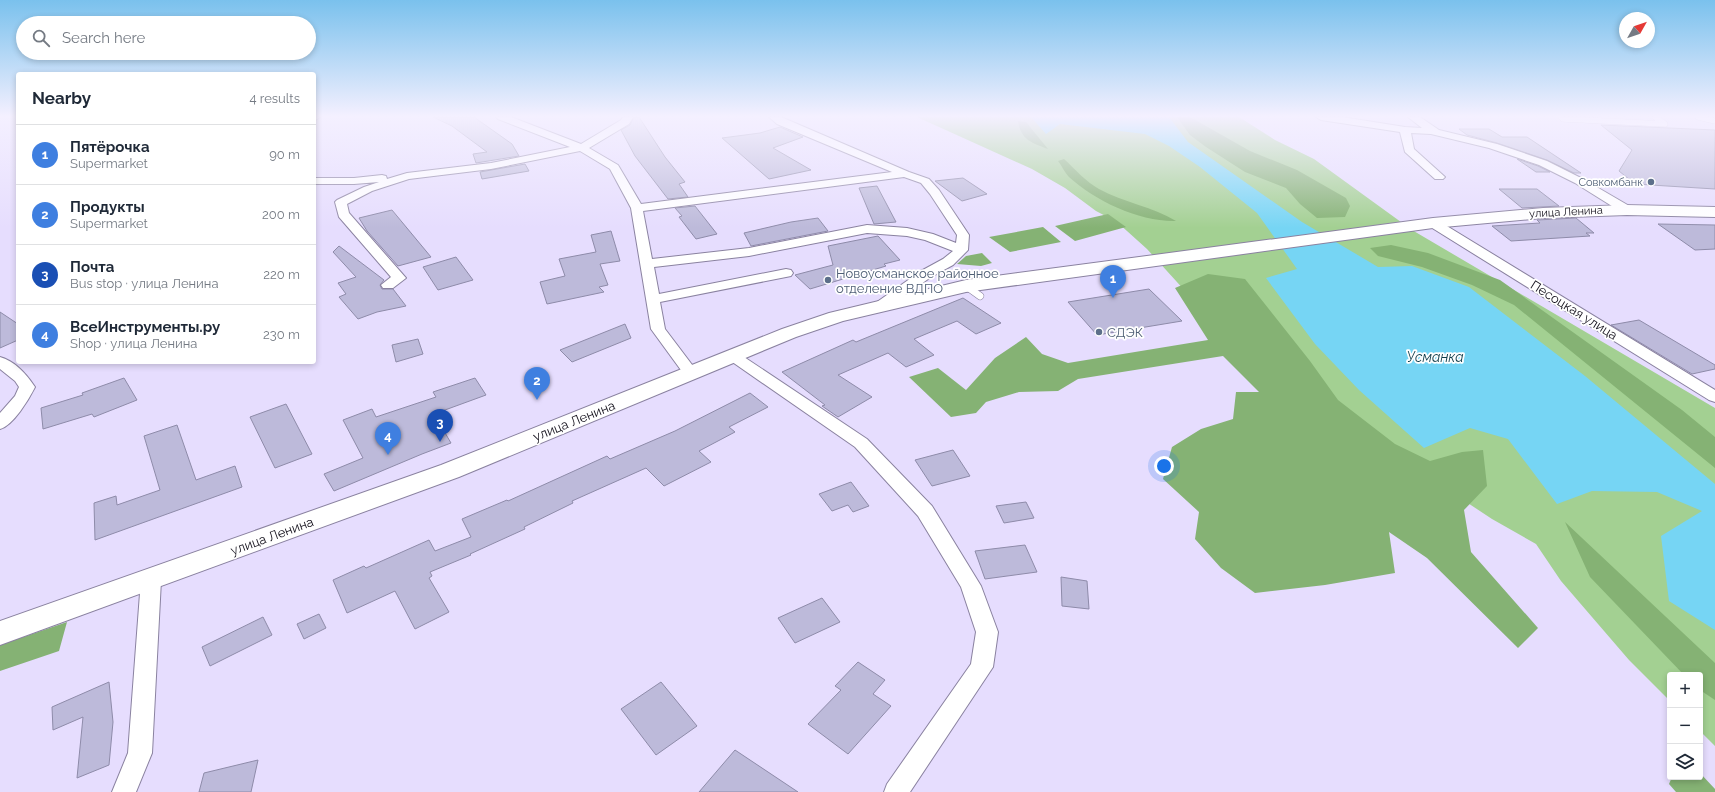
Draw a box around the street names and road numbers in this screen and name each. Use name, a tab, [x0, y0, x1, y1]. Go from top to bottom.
street label: улица Ленина	[1529, 204, 1603, 220]
street label: Песоцкая улица	[1528, 277, 1620, 343]
street label: улица Ленина	[531, 398, 617, 444]
street label: улица Ленина	[228, 514, 316, 558]

